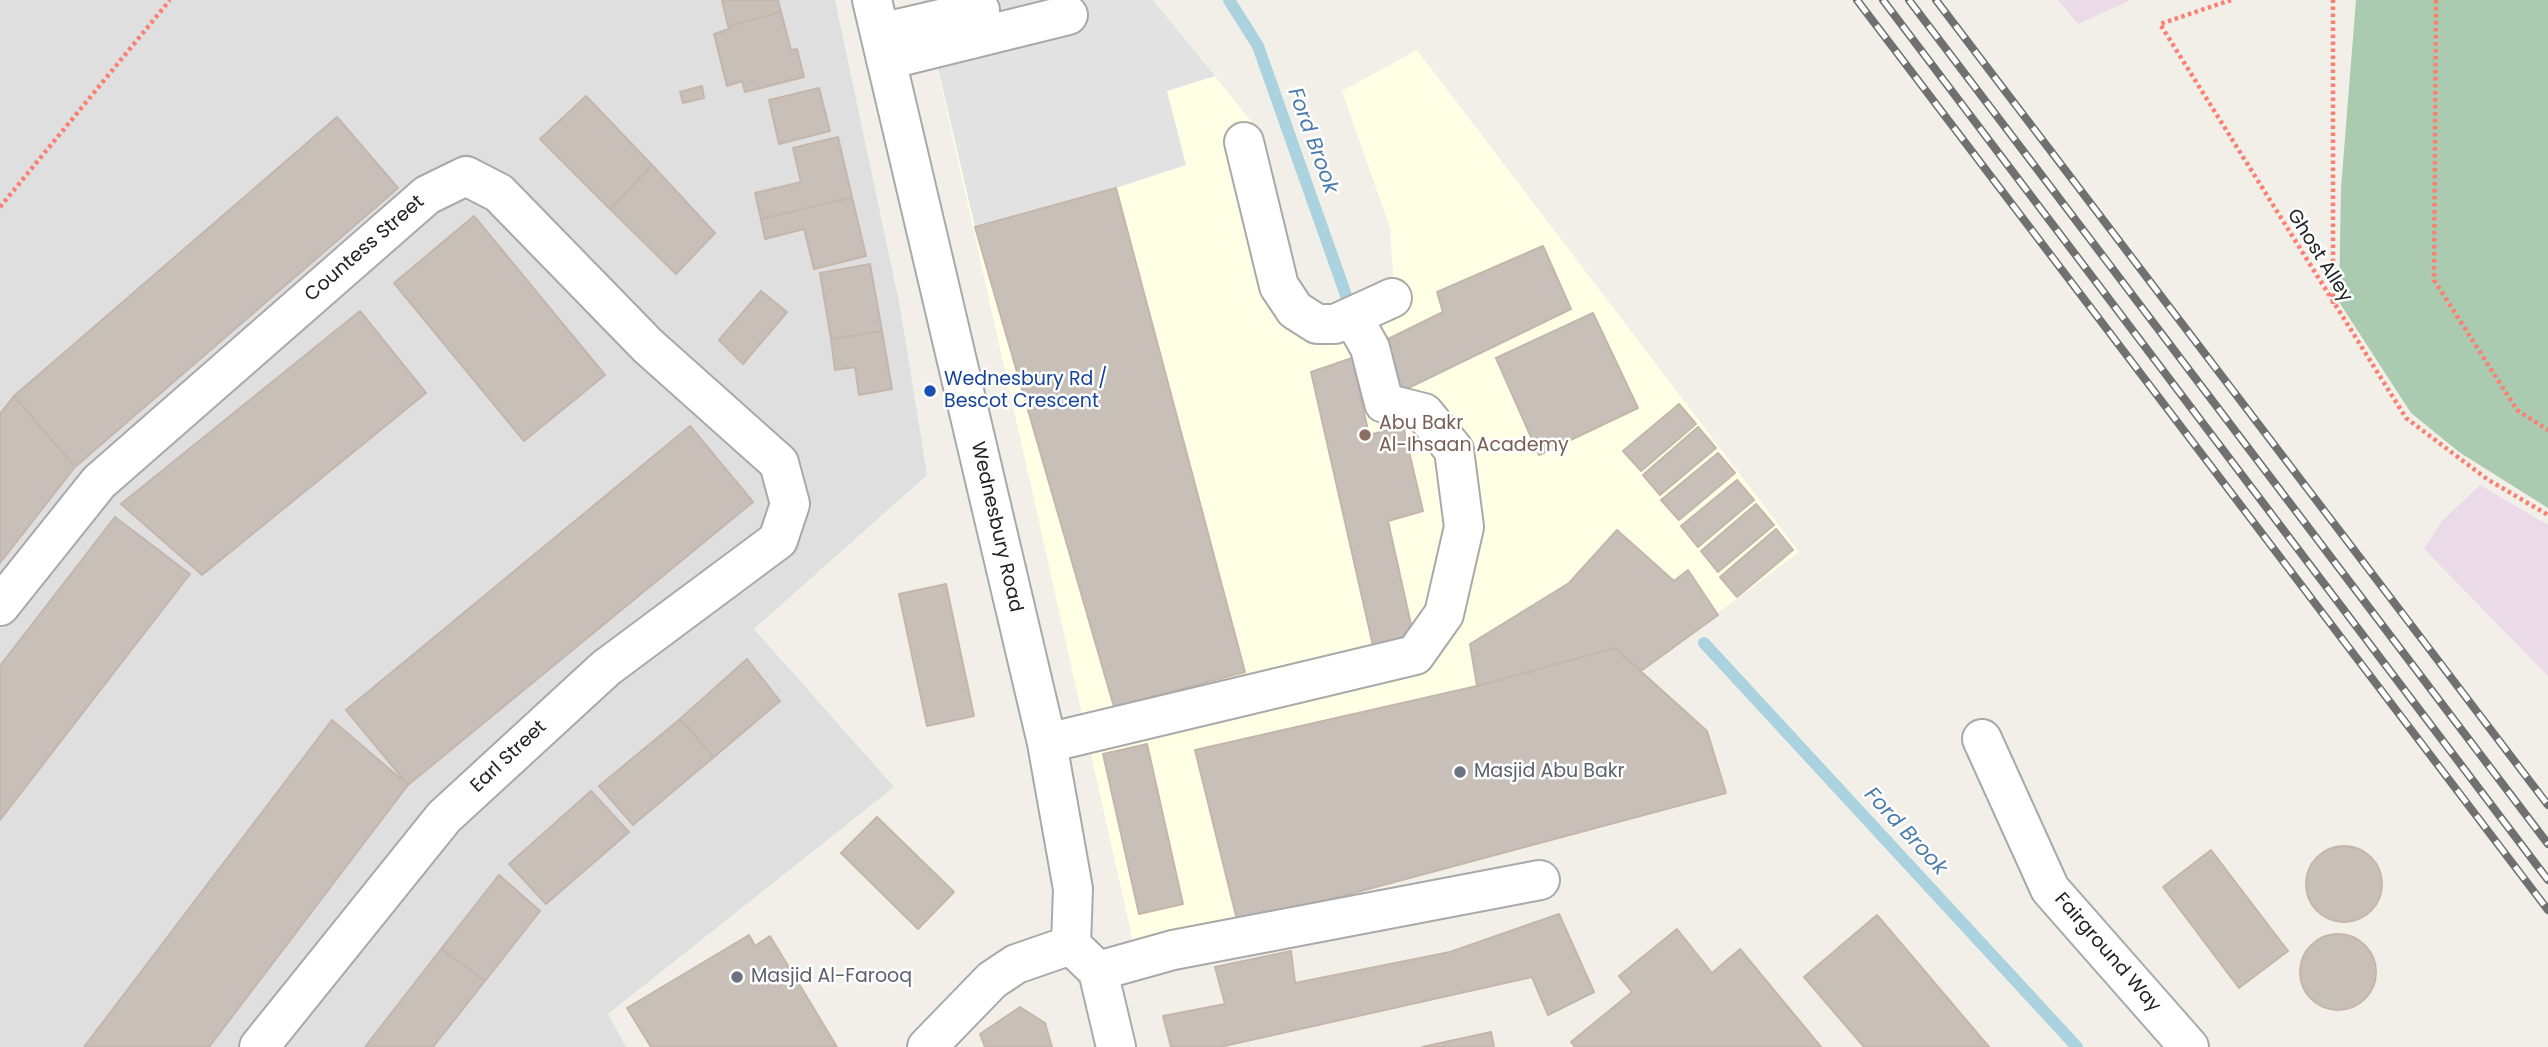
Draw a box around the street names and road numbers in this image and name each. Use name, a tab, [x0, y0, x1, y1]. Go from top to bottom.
street label: Countess Street	[301, 191, 429, 307]
street label: Ghost Alley	[2281, 205, 2357, 307]
street label: Wednesbury Road	[965, 440, 1027, 614]
street label: Earl Street	[466, 716, 552, 798]
street label: Fairground Way	[2049, 889, 2165, 1017]

